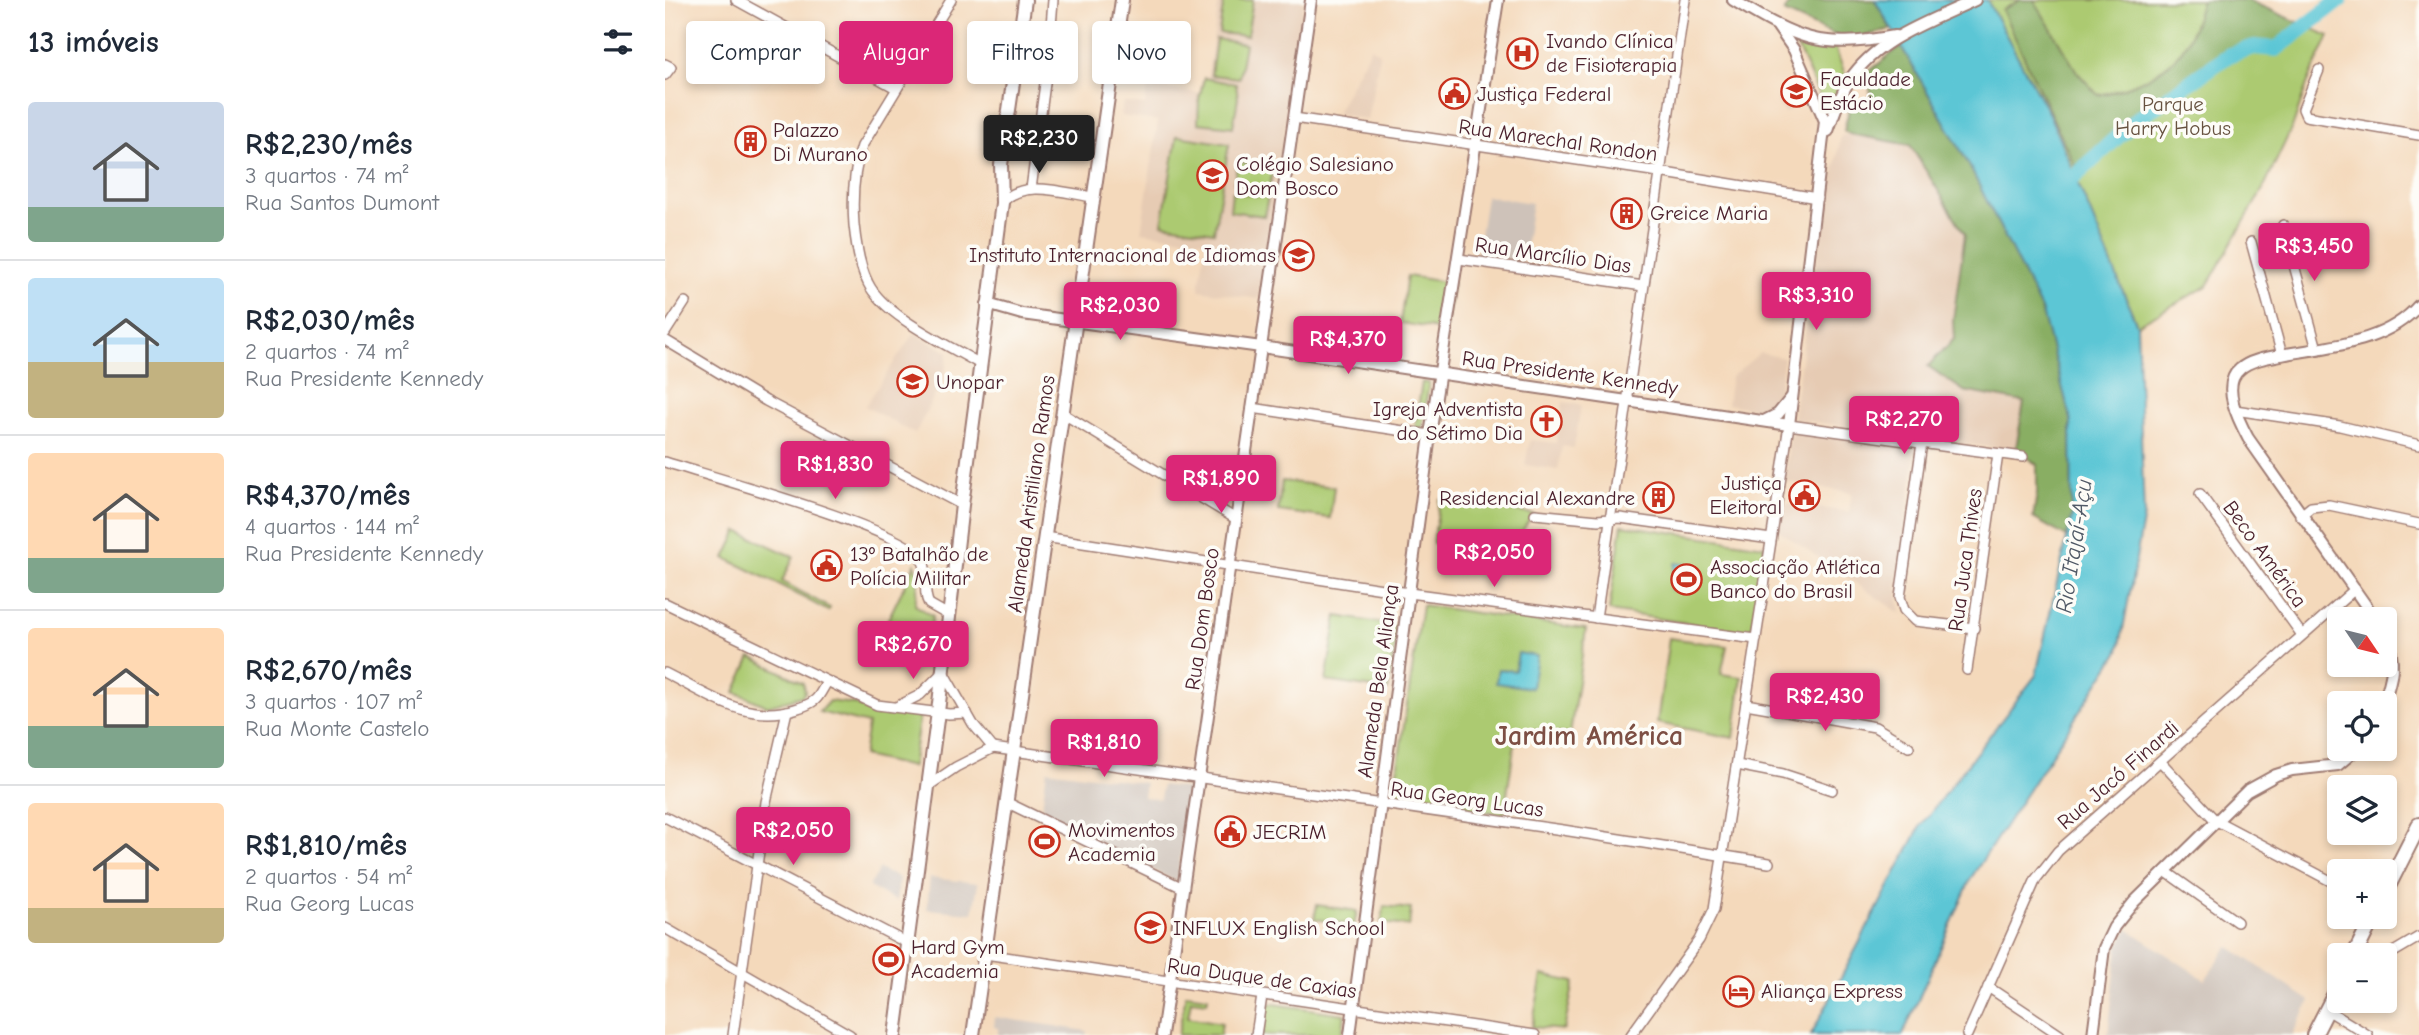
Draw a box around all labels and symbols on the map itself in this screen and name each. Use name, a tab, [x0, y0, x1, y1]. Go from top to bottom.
place label: Ivando Clínica de Fisioterapia	[1546, 29, 1677, 77]
hospital icon: Ivando Clínica de Fisioterapia	[1506, 36, 1540, 70]
place label: Faculdade Estácio	[1820, 67, 1911, 115]
school or university icon: Faculdade Estácio	[1780, 74, 1814, 108]
public building icon: Justiça Federal	[1437, 77, 1471, 111]
place label: Justiça Federal	[1477, 82, 1611, 106]
park label: Parque Harry Hobus	[2115, 92, 2231, 140]
street label: Rua Marechal Rondon	[1457, 114, 1659, 166]
pin: R$2,230	[974, 116, 1104, 175]
place label: Palazzo Di Murano	[773, 118, 868, 166]
building icon: Palazzo Di Murano	[733, 125, 767, 159]
place label: Colégio Salesiano Dom Bosco	[1236, 152, 1394, 200]
school or university icon: Colégio Salesiano Dom Bosco	[1196, 159, 1230, 193]
building icon: Greice Maria	[1610, 196, 1644, 230]
place label: Greice Maria	[1650, 201, 1768, 225]
pin: R$3,450	[2249, 224, 2379, 283]
street label: Rua Marcílio Dias	[1474, 232, 1632, 278]
school or university icon: Instituto Internacional de Idiomas	[1282, 238, 1316, 272]
place label: Instituto Internacional de Idiomas	[969, 243, 1276, 267]
pin: R$3,310	[1751, 272, 1881, 332]
pin: R$2,030	[1055, 282, 1185, 342]
pin: R$4,370	[1283, 316, 1413, 376]
street label: Rua Presidente Kennedy	[1461, 346, 1680, 400]
school or university icon: Unopar	[896, 365, 930, 399]
place label: Unopar	[936, 370, 1004, 394]
street label: Alameda Aristiliano Ramos	[1002, 374, 1060, 614]
pin: R$2,270	[1839, 396, 1969, 456]
place label: Igreja Adventista do Sétimo Dia	[1373, 397, 1523, 445]
church icon: Igreja Adventista do Sétimo Dia	[1529, 404, 1563, 438]
pin: R$1,830	[770, 442, 900, 501]
pin: R$1,890	[1156, 456, 1286, 515]
place label: Justiça Eleitoral	[1710, 471, 1782, 519]
water label: Rio Itajaí-Açu	[2050, 477, 2098, 615]
public building icon: Justiça Eleitoral	[1788, 478, 1822, 512]
building icon: Residencial Alexandre	[1641, 481, 1675, 515]
place label: Residencial Alexandre	[1439, 486, 1635, 510]
street label: Rua Juca Thives	[1943, 487, 1987, 633]
street label: Beco América	[2218, 496, 2312, 612]
pin: R$2,050	[1429, 530, 1559, 589]
place label: 13º Batalhão de Polícia Militar	[850, 542, 988, 590]
street label: Rua Dom Bosco	[1180, 546, 1224, 692]
public building icon: 13º Batalhão de Polícia Militar	[810, 549, 844, 583]
place label: Associação Atlética Banco do Brasil	[1710, 555, 1881, 603]
sports icon: Associação Atlética Banco do Brasil	[1670, 562, 1704, 596]
street label: Alameda Bela Aliança	[1353, 583, 1403, 779]
north arrow	[2327, 607, 2397, 677]
pin: R$2,670	[848, 622, 978, 681]
pin: R$2,430	[1760, 674, 1890, 733]
street label: Rua Jacó Finardi	[2052, 716, 2184, 834]
pin: R$1,810	[1039, 720, 1169, 779]
district label: Jardim América	[1495, 720, 1683, 752]
street label: Rua Georg Lucas	[1389, 776, 1545, 822]
pin: R$2,050	[728, 808, 858, 867]
public building icon: JECRIM	[1213, 815, 1247, 849]
place label: Movimentos Academia	[1068, 818, 1175, 866]
place label: JECRIM	[1253, 820, 1326, 844]
sports icon: Movimentos Academia	[1028, 825, 1062, 859]
school or university icon: INFLUX English School	[1133, 911, 1167, 945]
place label: INFLUX English School	[1173, 916, 1385, 940]
place label: Hard Gym Academia	[911, 935, 1005, 983]
sports icon: Hard Gym Academia	[871, 942, 905, 976]
street label: Rua Duque de Caxias	[1166, 953, 1358, 1003]
hotel icon: Aliança Express	[1721, 974, 1755, 1008]
place label: Aliança Express	[1761, 979, 1903, 1003]

